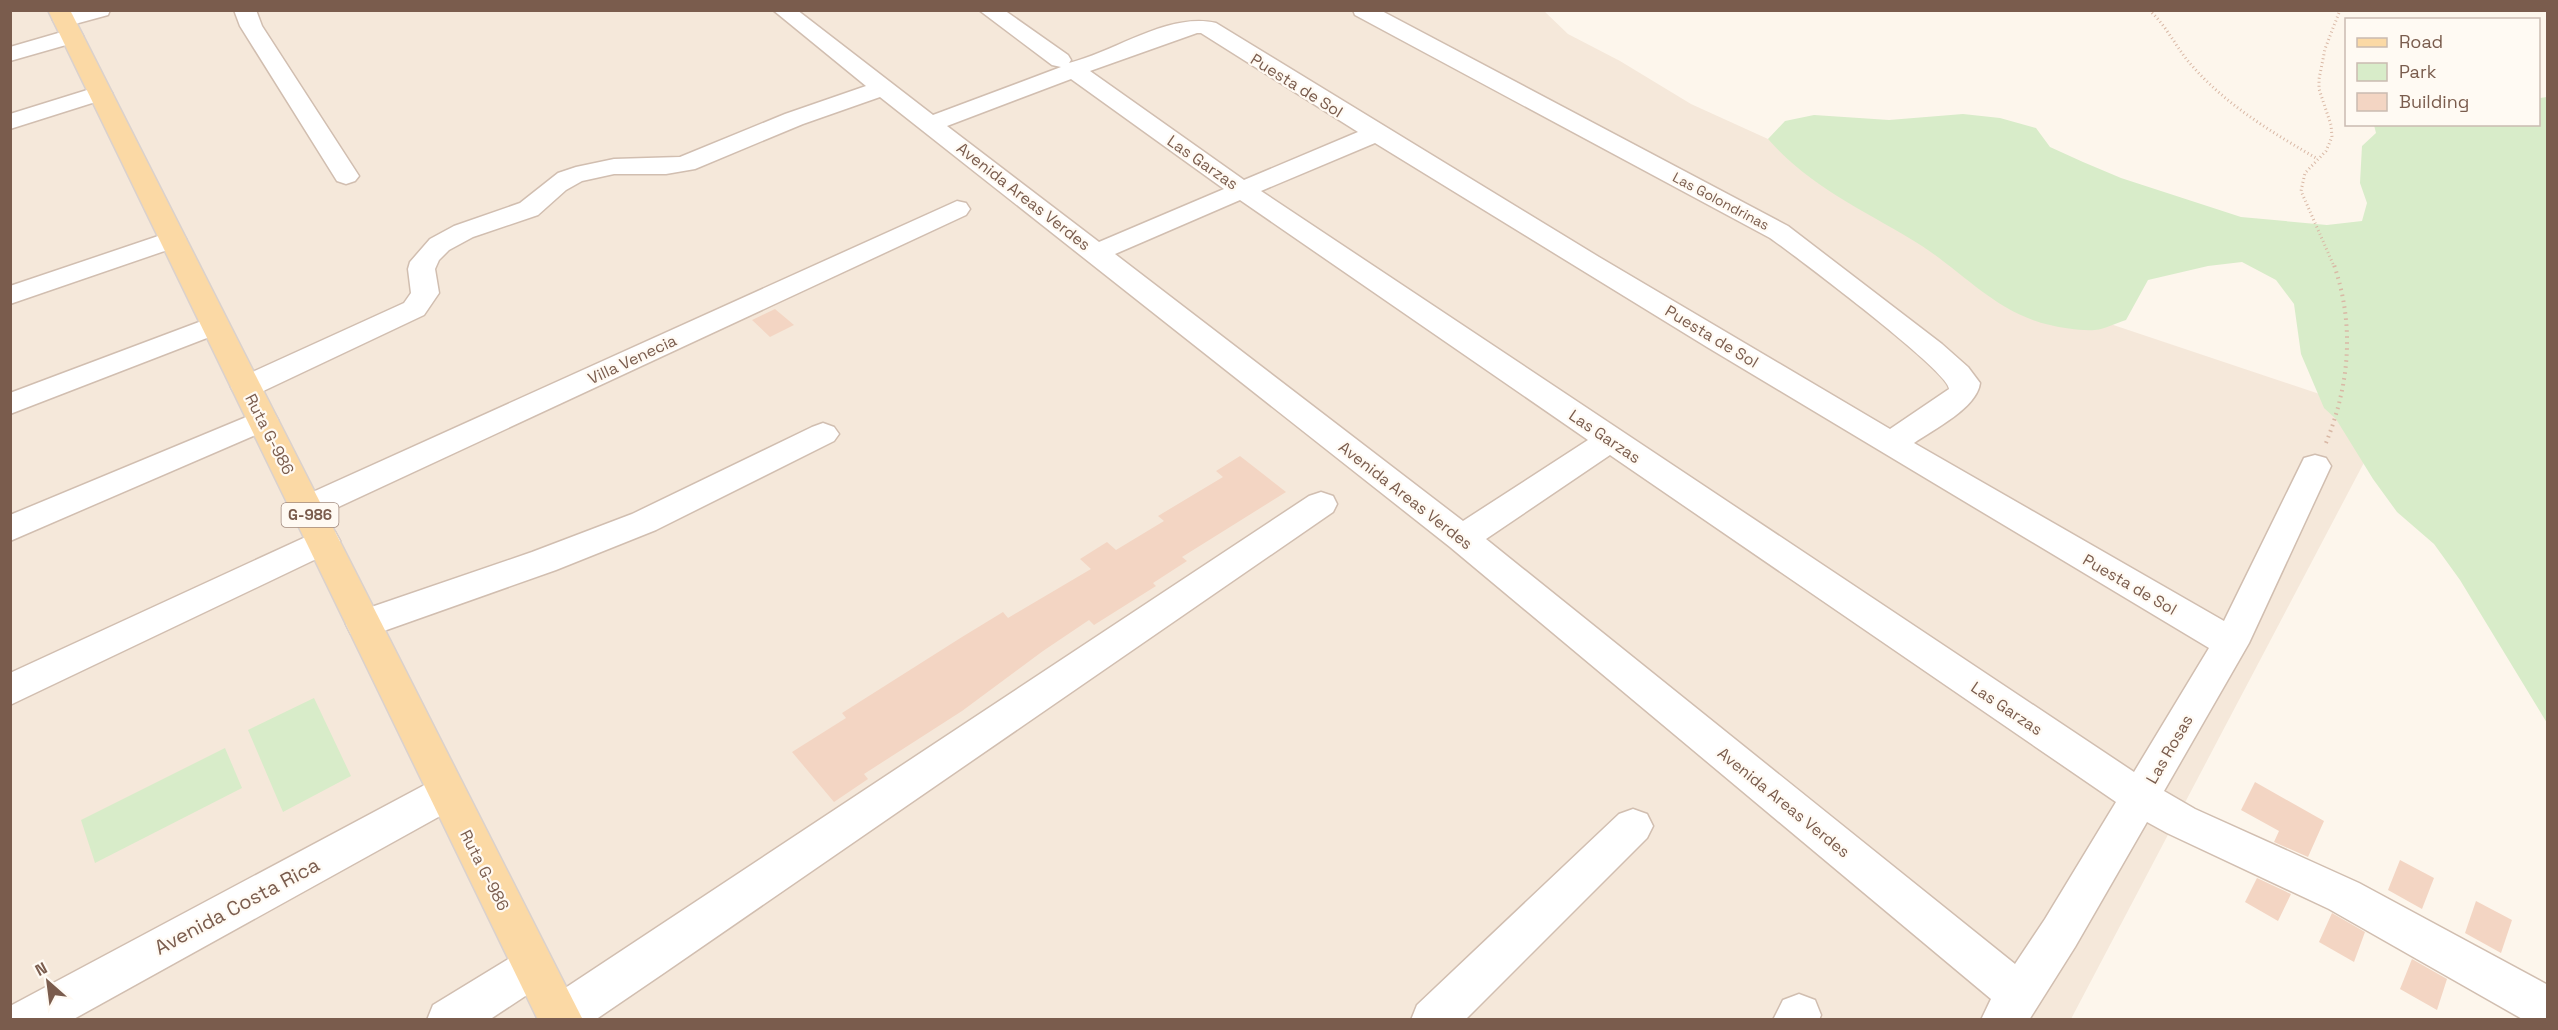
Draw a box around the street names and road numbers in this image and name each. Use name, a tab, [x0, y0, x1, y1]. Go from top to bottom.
street label: Puesta de Sol	[1247, 49, 1347, 122]
street label: Las Garzas	[1163, 130, 1242, 195]
street label: Avenida Areas Verdes	[953, 138, 1095, 255]
street label: Las Golondrinas	[1670, 168, 1772, 234]
street label: Puesta de Sol	[1661, 300, 1762, 373]
street label: Villa Venecia	[584, 330, 680, 389]
street label: Ruta G-986	[240, 390, 299, 478]
street label: Las Garzas	[1565, 405, 1645, 468]
street label: Avenida Areas Verdes	[1335, 437, 1477, 554]
road number: G-986	[282, 503, 338, 527]
street label: Puesta de Sol	[2079, 549, 2181, 620]
street label: Las Garzas	[1967, 677, 2047, 740]
street label: Las Rosas	[2141, 711, 2198, 788]
street label: Avenida Areas Verdes	[1713, 743, 1854, 862]
street label: Ruta G-986	[455, 826, 514, 914]
street label: Avenida Costa Rica	[150, 851, 324, 961]

